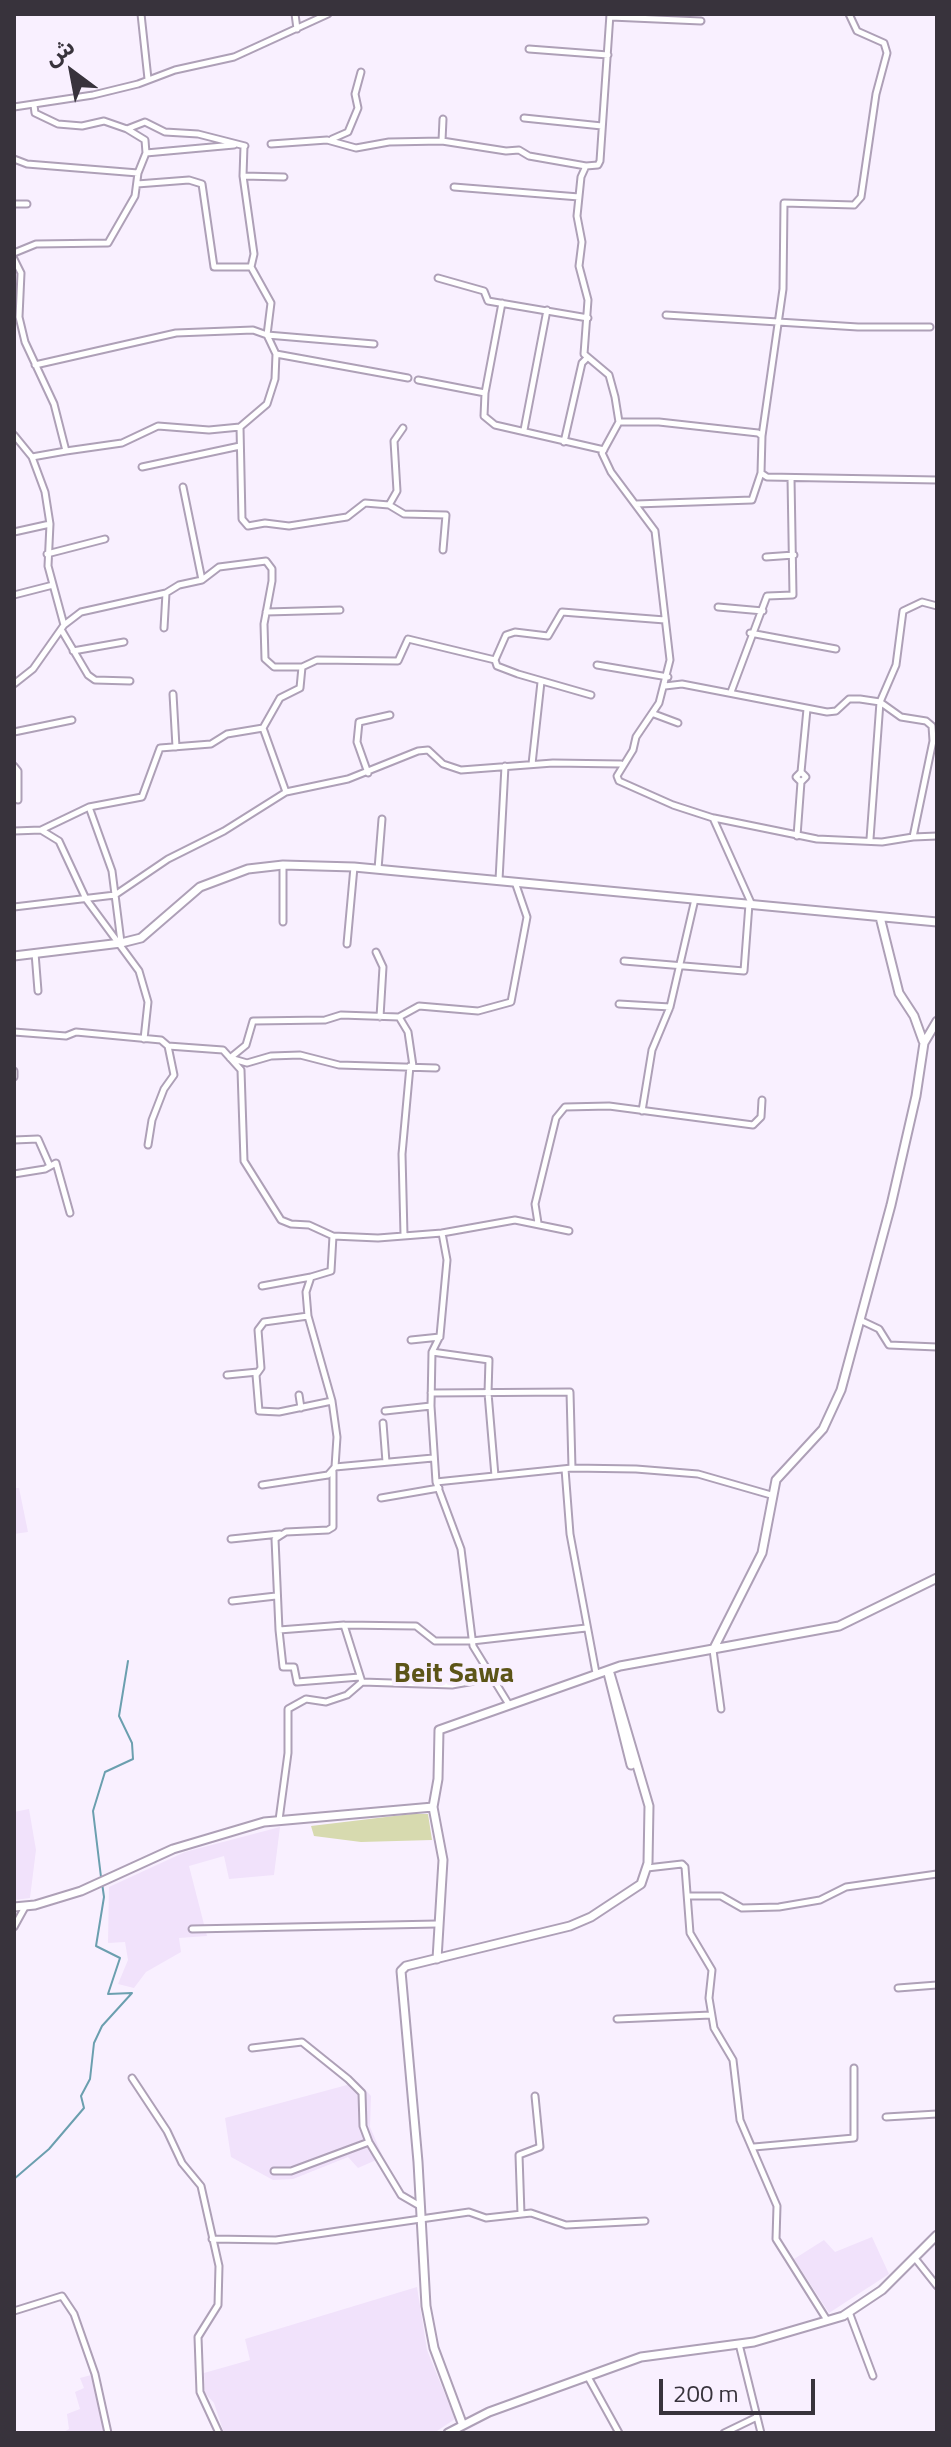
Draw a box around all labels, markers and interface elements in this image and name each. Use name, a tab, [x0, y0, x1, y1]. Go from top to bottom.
text: ش	[37, 29, 81, 74]
north arrow	[32, 32, 112, 112]
district label: Beit Sawa	[394, 1658, 514, 1692]
scale bar	[663, 2363, 819, 2413]
text: 200 m	[673, 2375, 739, 2411]

